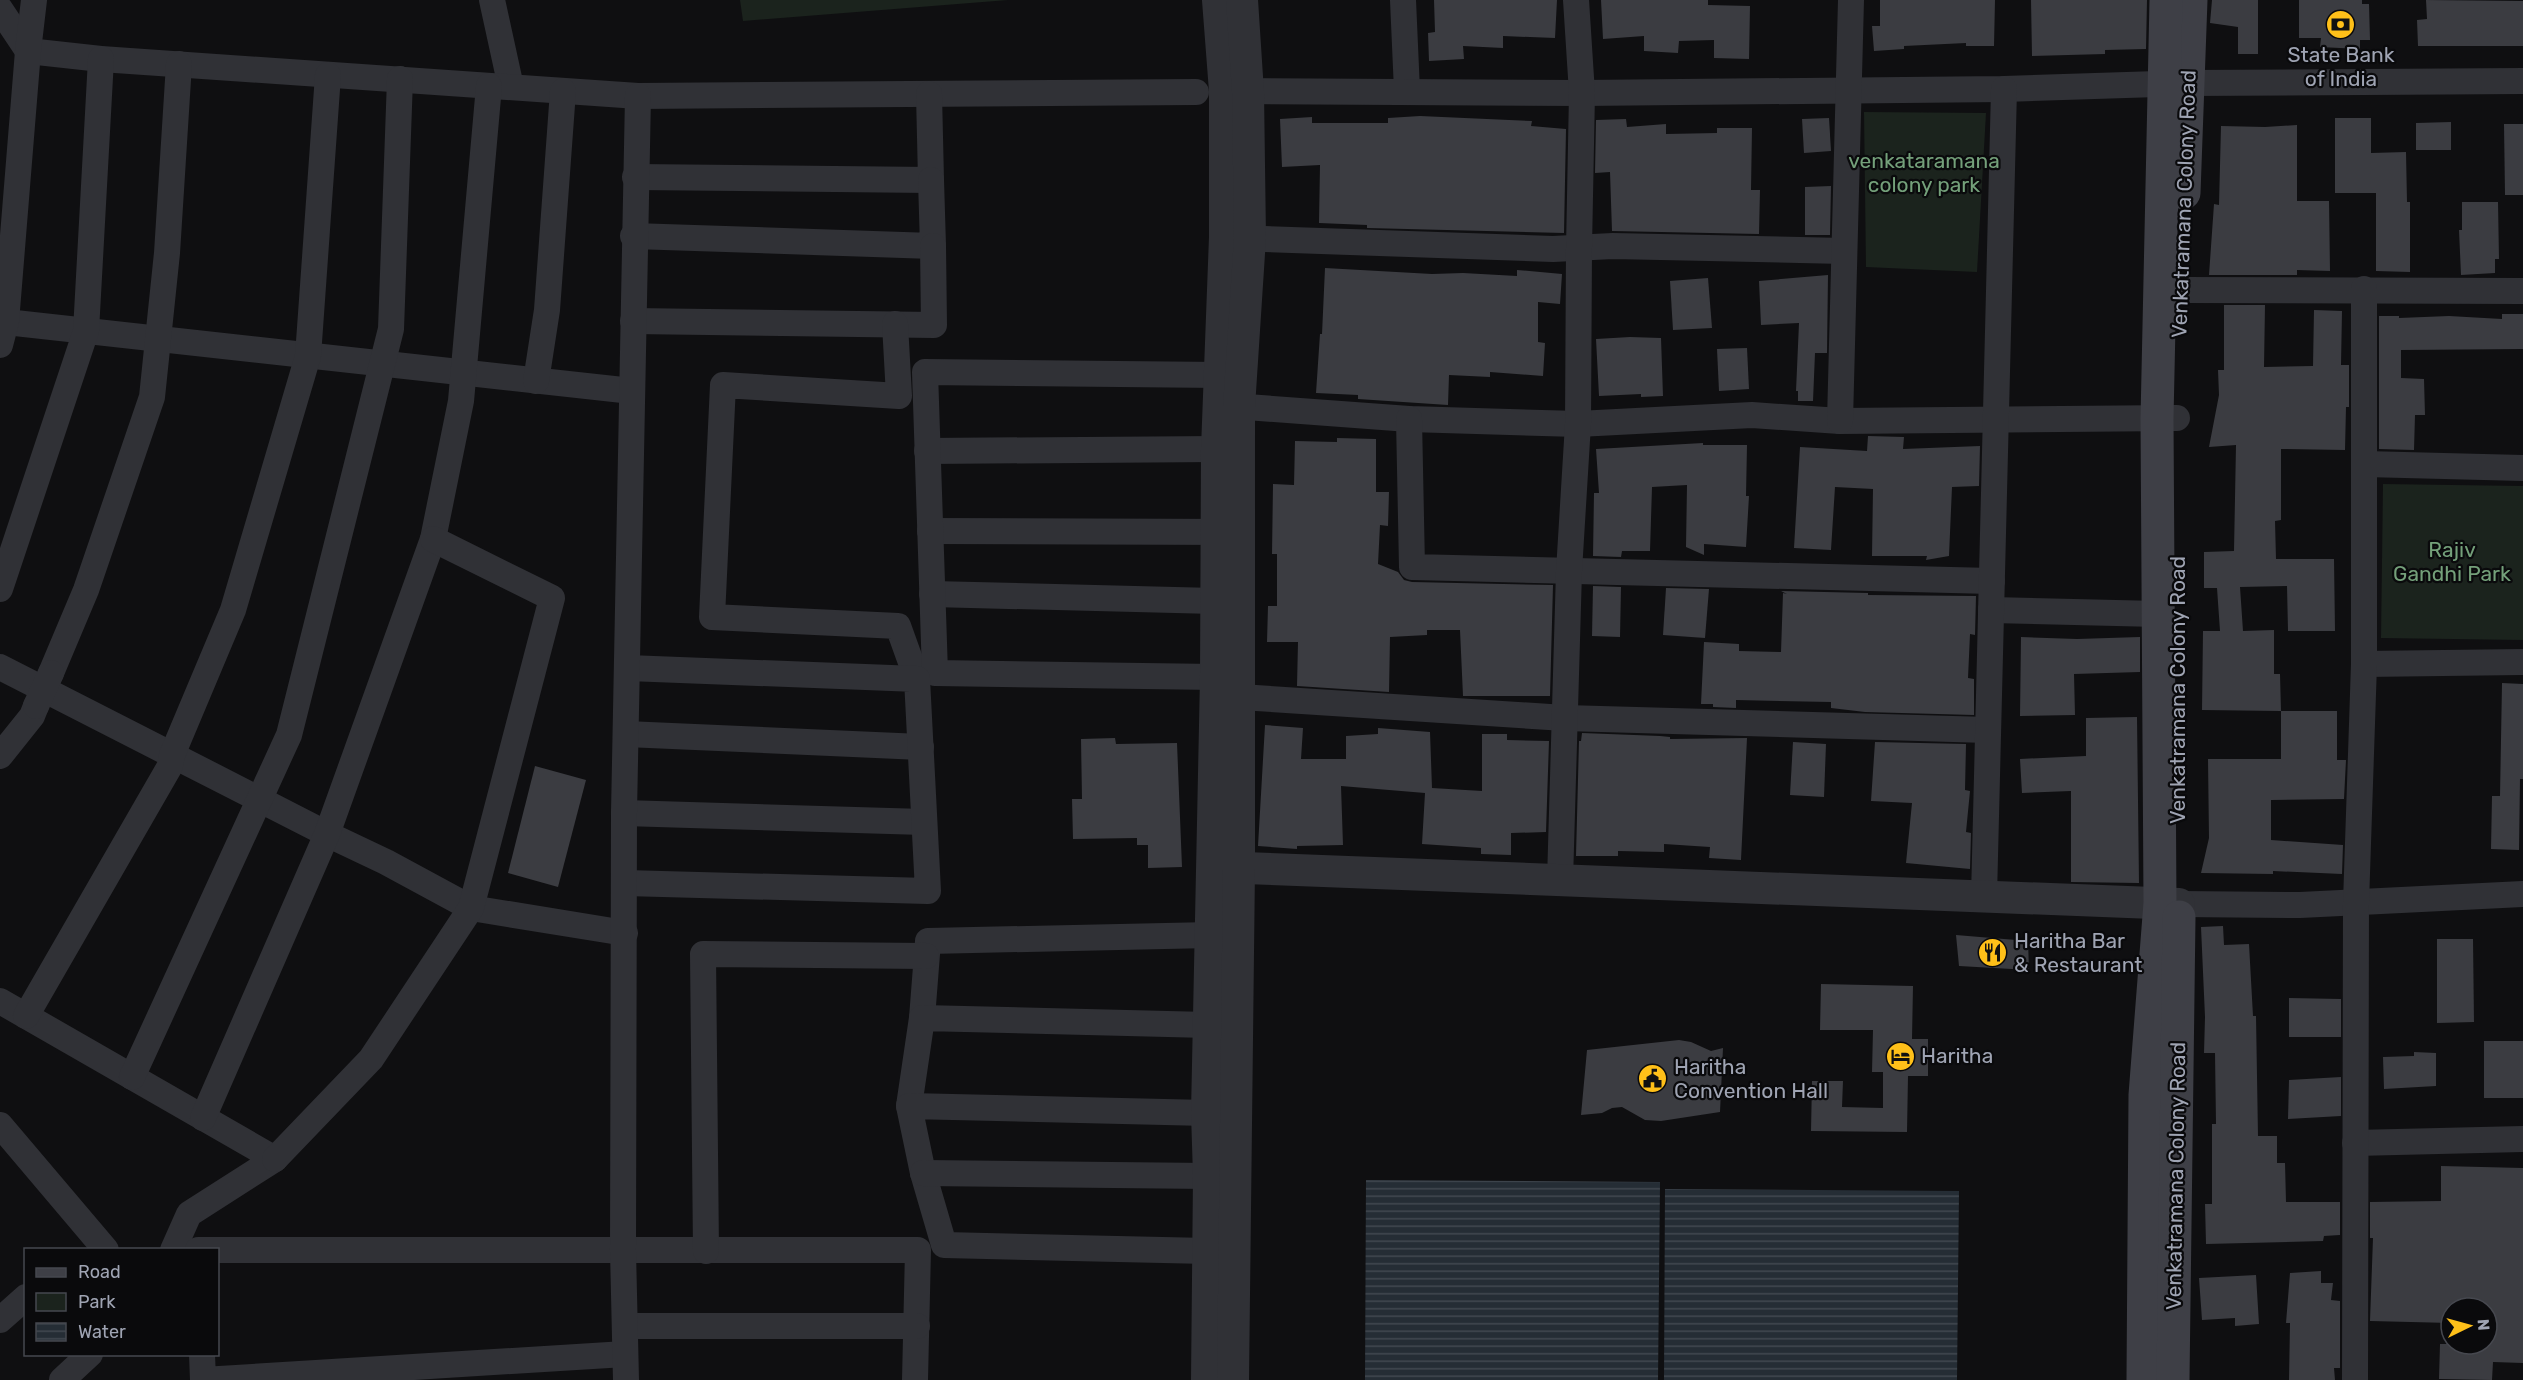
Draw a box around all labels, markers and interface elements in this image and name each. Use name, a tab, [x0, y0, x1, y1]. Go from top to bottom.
bank icon: State Bank of India	[2325, 8, 2357, 40]
place label: State Bank of India	[2287, 42, 2395, 91]
street label: Venkatramana Colony Road	[2166, 70, 2201, 338]
park label: venkataramana colony park	[1848, 148, 2000, 197]
park label: Rajiv Gandhi Park	[2393, 537, 2511, 586]
street label: Venkatramana Colony Road	[2165, 556, 2190, 824]
place label: Haritha Bar & Restaurant	[2014, 928, 2142, 977]
restaurant icon: Haritha Bar & Restaurant	[1977, 937, 2009, 969]
hotel icon: Haritha	[1884, 1040, 1916, 1072]
street label: Venkatramana Colony Road	[2161, 1042, 2190, 1310]
place label: Haritha	[1921, 1043, 1993, 1068]
place label: Haritha Convention Hall	[1674, 1054, 1828, 1103]
public building icon: Haritha Convention Hall	[1637, 1063, 1669, 1095]
legend	[24, 1248, 219, 1356]
text: Road	[78, 1261, 121, 1283]
text: Park	[78, 1291, 116, 1313]
north arrow	[2439, 1296, 2499, 1356]
text: N	[2473, 1318, 2493, 1331]
text: Water	[78, 1321, 126, 1343]

